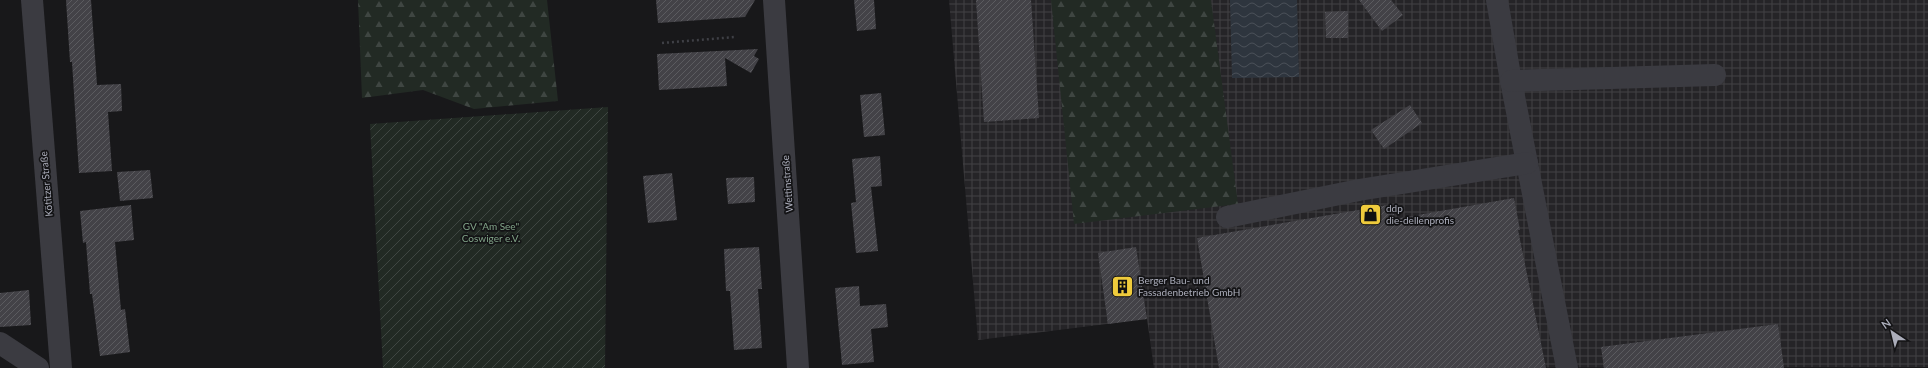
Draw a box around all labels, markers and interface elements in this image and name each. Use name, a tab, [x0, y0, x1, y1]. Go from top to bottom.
street label: Kötitzer Straße	[37, 151, 55, 217]
street label: Wettinstraße	[779, 155, 795, 213]
shop icon: ddp die-dellenprofis	[1358, 201, 1384, 227]
place label: ddp die-dellenprofis	[1386, 202, 1454, 226]
park label: GV "Am See" Coswiger e.V.	[462, 220, 520, 244]
building icon: Berger Bau- und Fassadenbetrieb GmbH	[1109, 273, 1135, 299]
place label: Berger Bau- und Fassadenbetrieb GmbH	[1138, 274, 1240, 298]
north arrow	[1872, 312, 1912, 352]
text: N	[1879, 316, 1893, 331]

